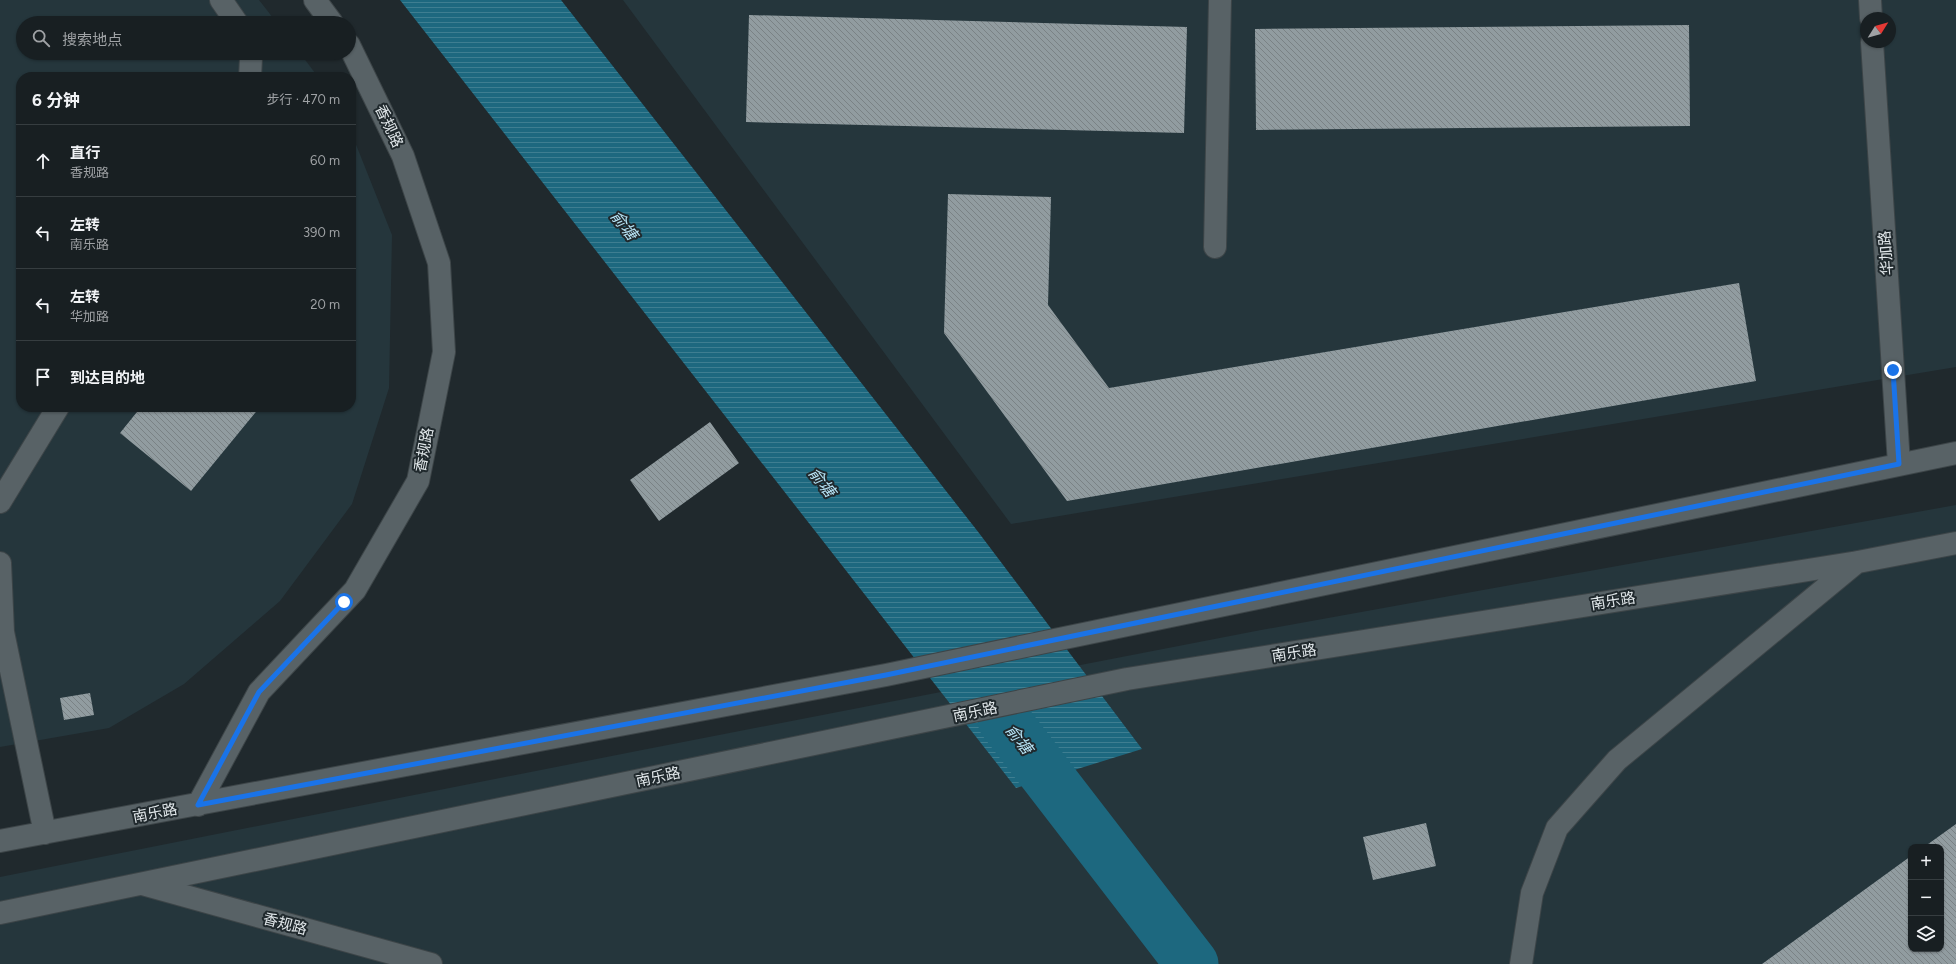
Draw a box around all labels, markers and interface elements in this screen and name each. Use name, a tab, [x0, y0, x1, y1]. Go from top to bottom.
north arrow	[1860, 12, 1896, 48]
search box	[16, 16, 356, 60]
icon: search	[30, 27, 52, 49]
text: 搜索地点	[62, 31, 122, 49]
text: 6 分钟	[32, 90, 80, 110]
text: 步行 · 470 m	[267, 92, 340, 107]
street label: 香规路	[371, 102, 407, 150]
text: 直行	[70, 144, 100, 162]
icon: ahead	[32, 150, 54, 172]
text: 60 m	[310, 153, 340, 168]
text: 香规路	[70, 165, 109, 180]
water label: 俞塘	[607, 207, 643, 246]
text: 左转	[70, 216, 100, 234]
icon: left	[32, 222, 54, 244]
text: 390 m	[303, 225, 340, 240]
street label: 华加路	[1875, 230, 1897, 276]
text: 南乐路	[70, 237, 109, 252]
text: 左转	[70, 288, 100, 306]
icon: left	[32, 294, 54, 316]
text: 20 m	[310, 297, 340, 312]
text: 华加路	[70, 309, 109, 324]
route end	[1884, 361, 1902, 379]
icon: arrive	[32, 366, 54, 388]
text: 到达目的地	[70, 369, 145, 387]
street label: 香规路	[411, 426, 437, 474]
water label: 俞塘	[805, 464, 841, 503]
street label: 南乐路	[1589, 589, 1637, 613]
route start	[335, 593, 353, 611]
street label: 南乐路	[1270, 641, 1318, 665]
street label: 南乐路	[951, 699, 999, 725]
water label: 俞塘	[1002, 721, 1038, 760]
street label: 南乐路	[634, 764, 682, 790]
street label: 南乐路	[131, 800, 179, 826]
map controls	[1908, 844, 1944, 952]
button: +	[1908, 844, 1944, 880]
button: −	[1908, 880, 1944, 916]
street label: 香规路	[261, 909, 309, 939]
button: layers	[1908, 916, 1944, 952]

